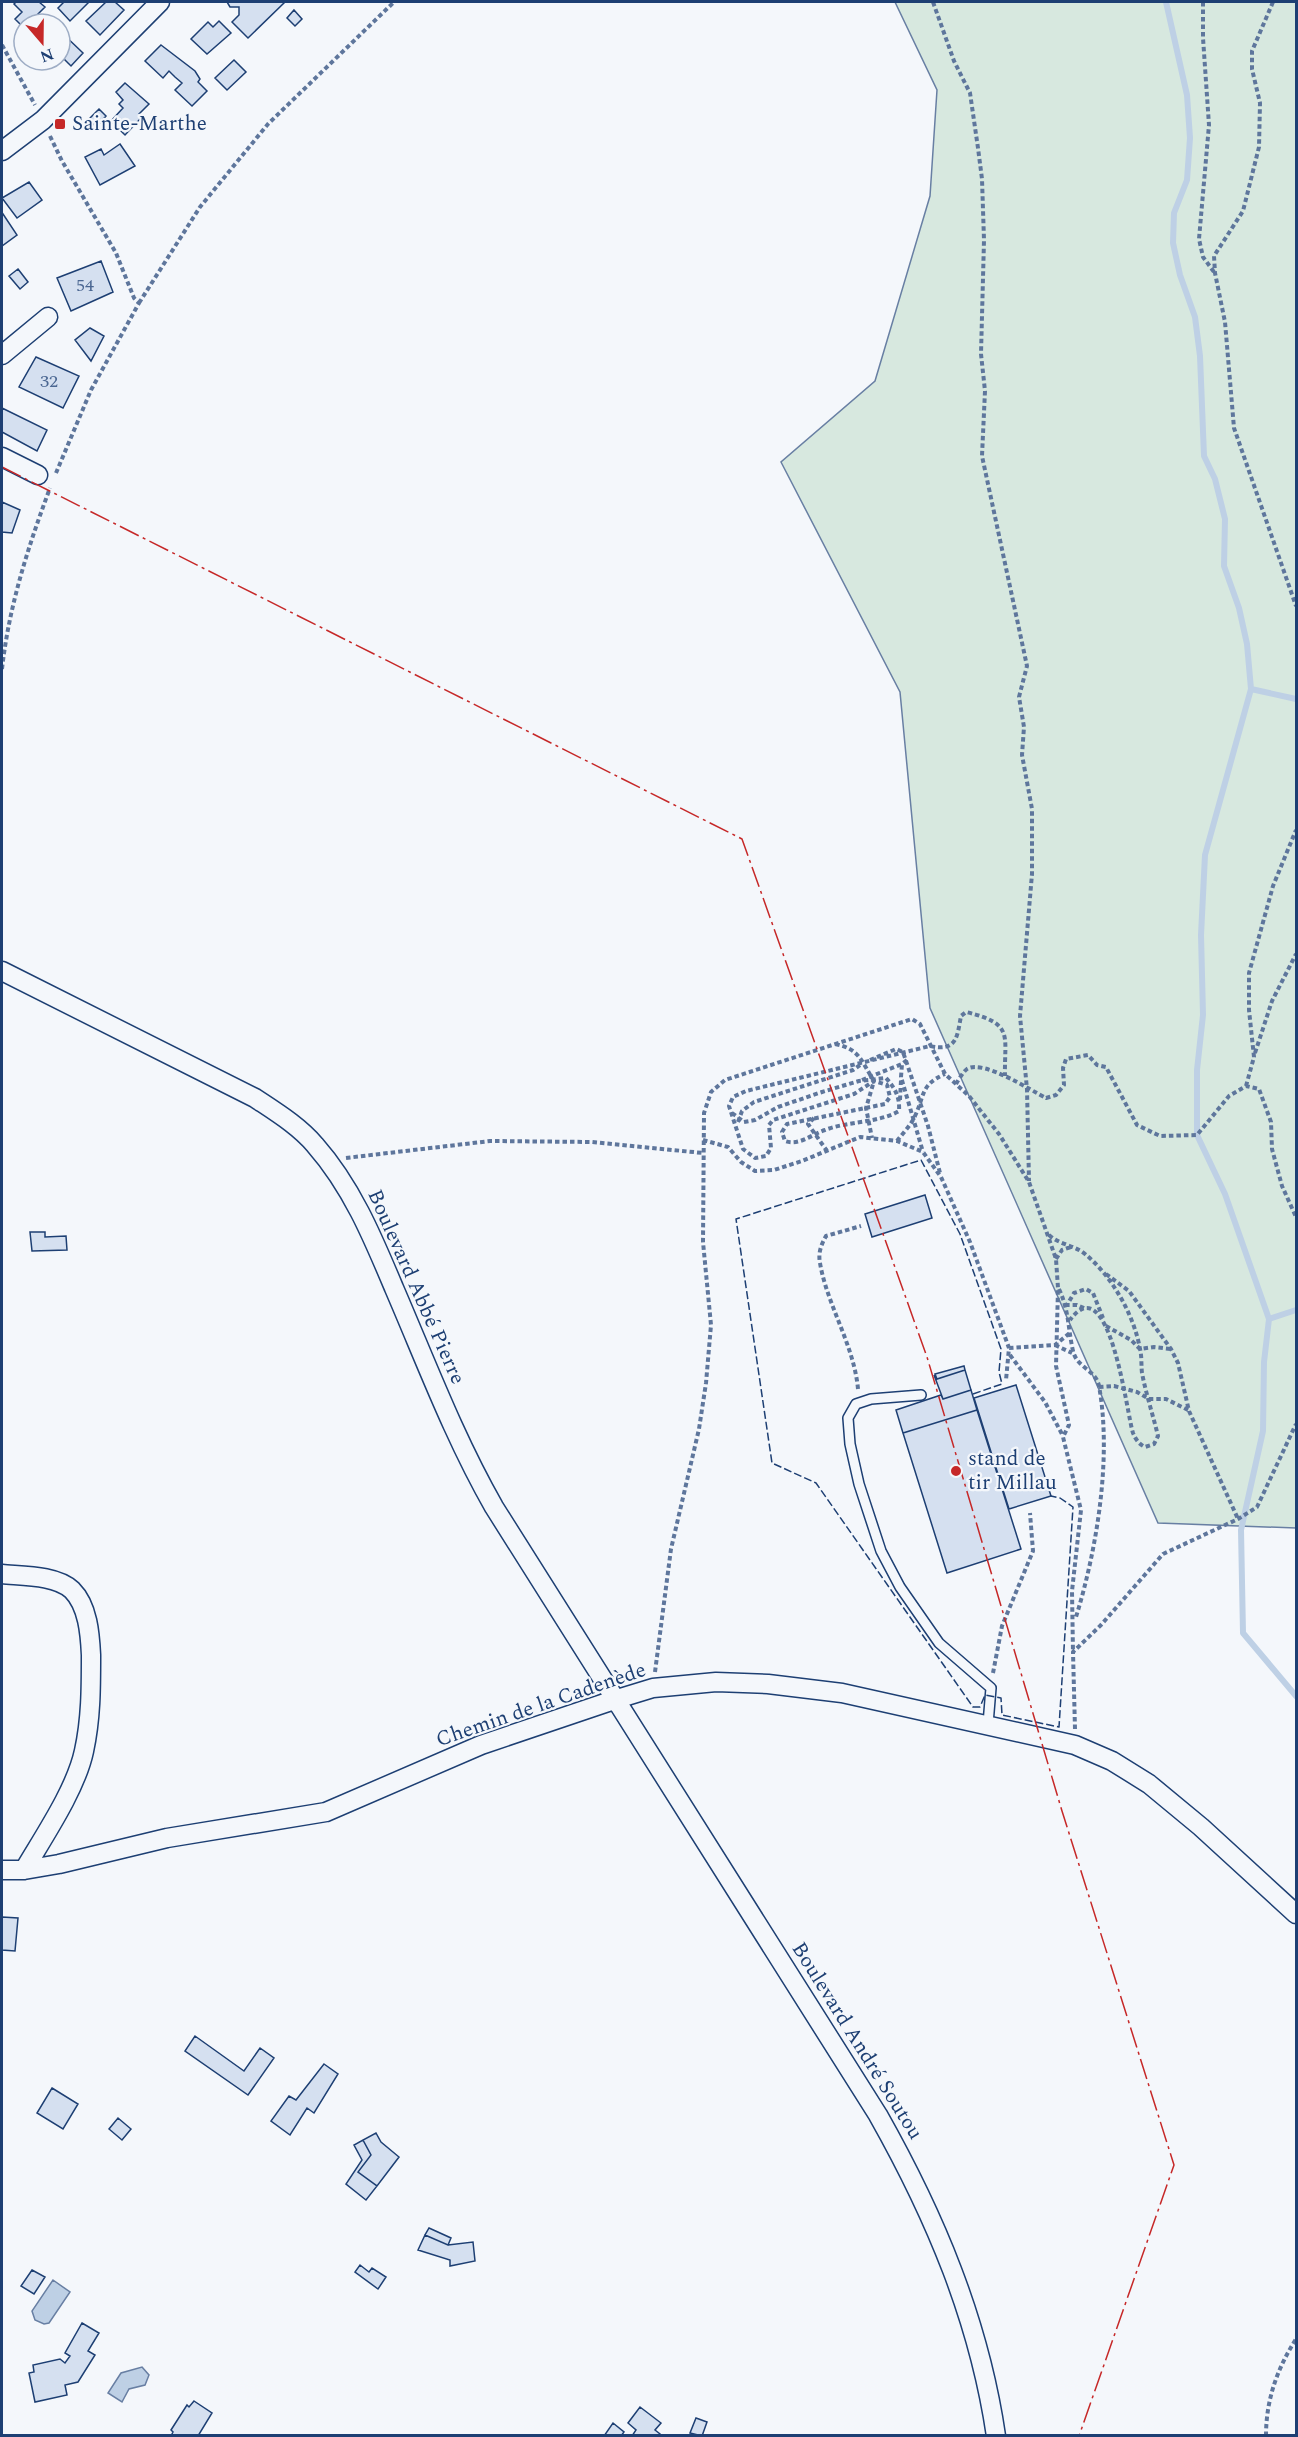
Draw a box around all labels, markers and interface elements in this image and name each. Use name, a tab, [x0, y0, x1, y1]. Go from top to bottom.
north arrow	[12, 12, 72, 72]
text: N	[37, 42, 57, 69]
place label: Sainte-Marthe	[72, 108, 207, 140]
marker: Sainte-Marthe	[53, 117, 67, 131]
house number: 54	[76, 272, 94, 299]
house number: 32	[40, 368, 58, 395]
street label: Boulevard Abbé Pierre	[359, 1184, 473, 1390]
place label: stand de tir Millau	[968, 1443, 1057, 1499]
marker: stand de tir Millau	[949, 1464, 963, 1478]
street label: Chemin de la Cadenède	[432, 1654, 650, 1756]
street label: Boulevard André Soutou	[783, 1936, 931, 2146]

